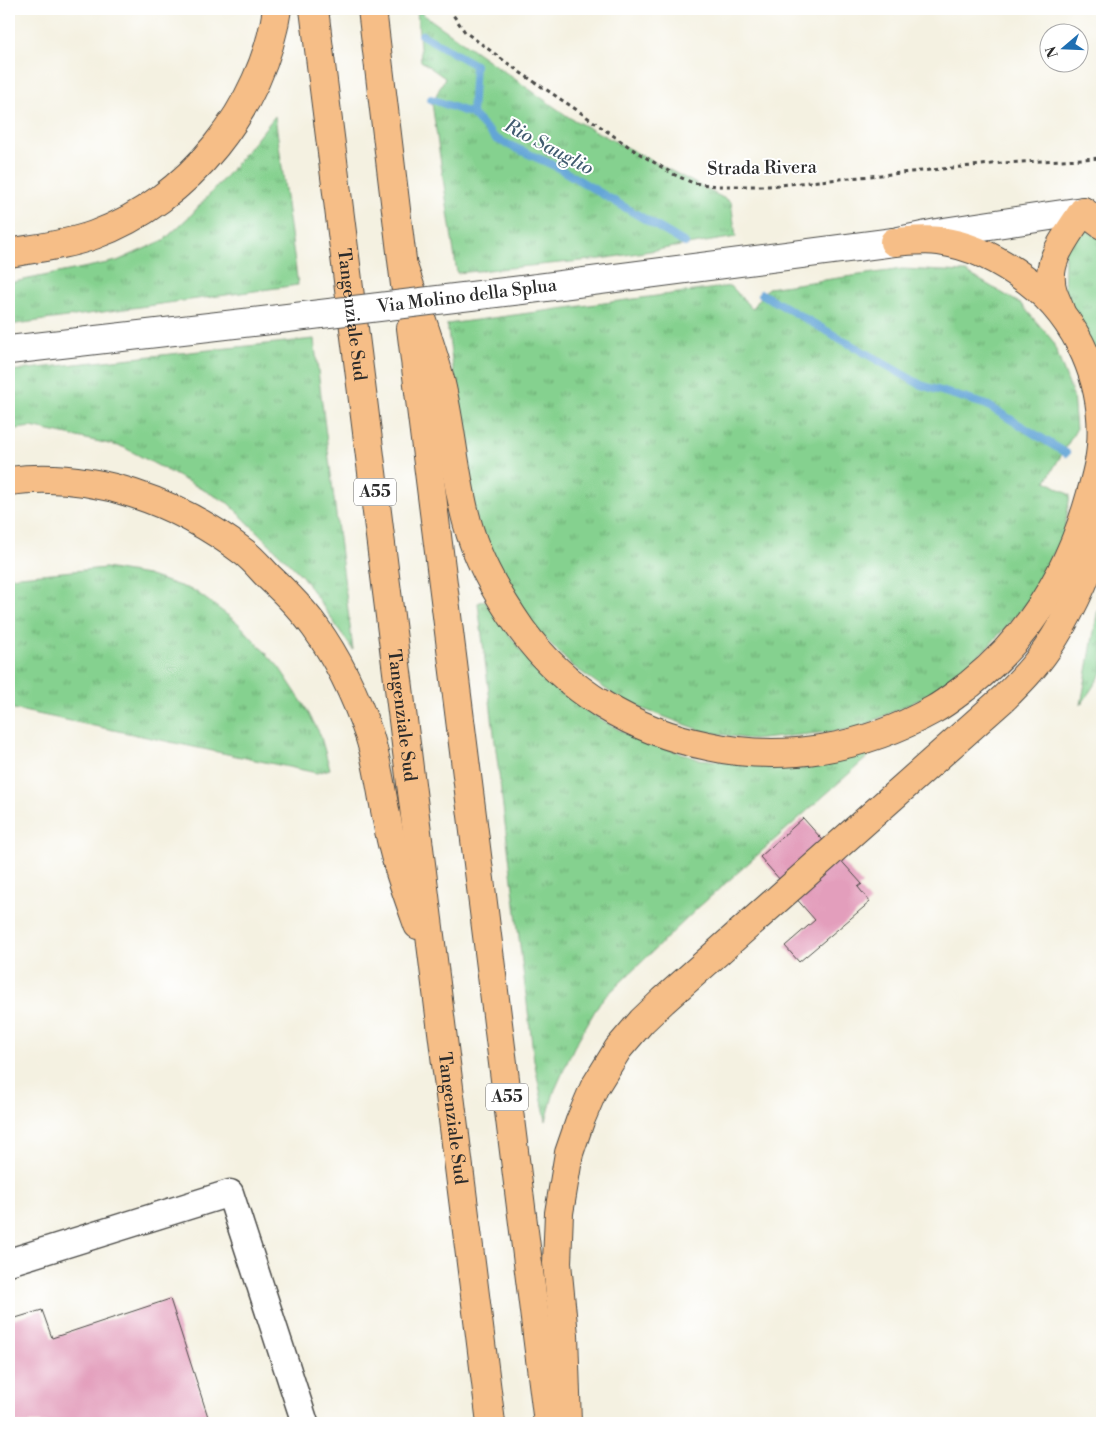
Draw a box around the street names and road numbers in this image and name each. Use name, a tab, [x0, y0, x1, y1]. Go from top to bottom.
street label: Strada Rivera	[707, 156, 818, 180]
street label: Tangenziale Sud	[333, 247, 372, 383]
street label: Via Molino della Splua	[375, 273, 559, 319]
road number: A55	[354, 478, 396, 506]
street label: Tangenziale Sud	[383, 648, 422, 784]
street label: Tangenziale Sud	[433, 1051, 473, 1187]
road number: A55	[486, 1084, 528, 1110]

